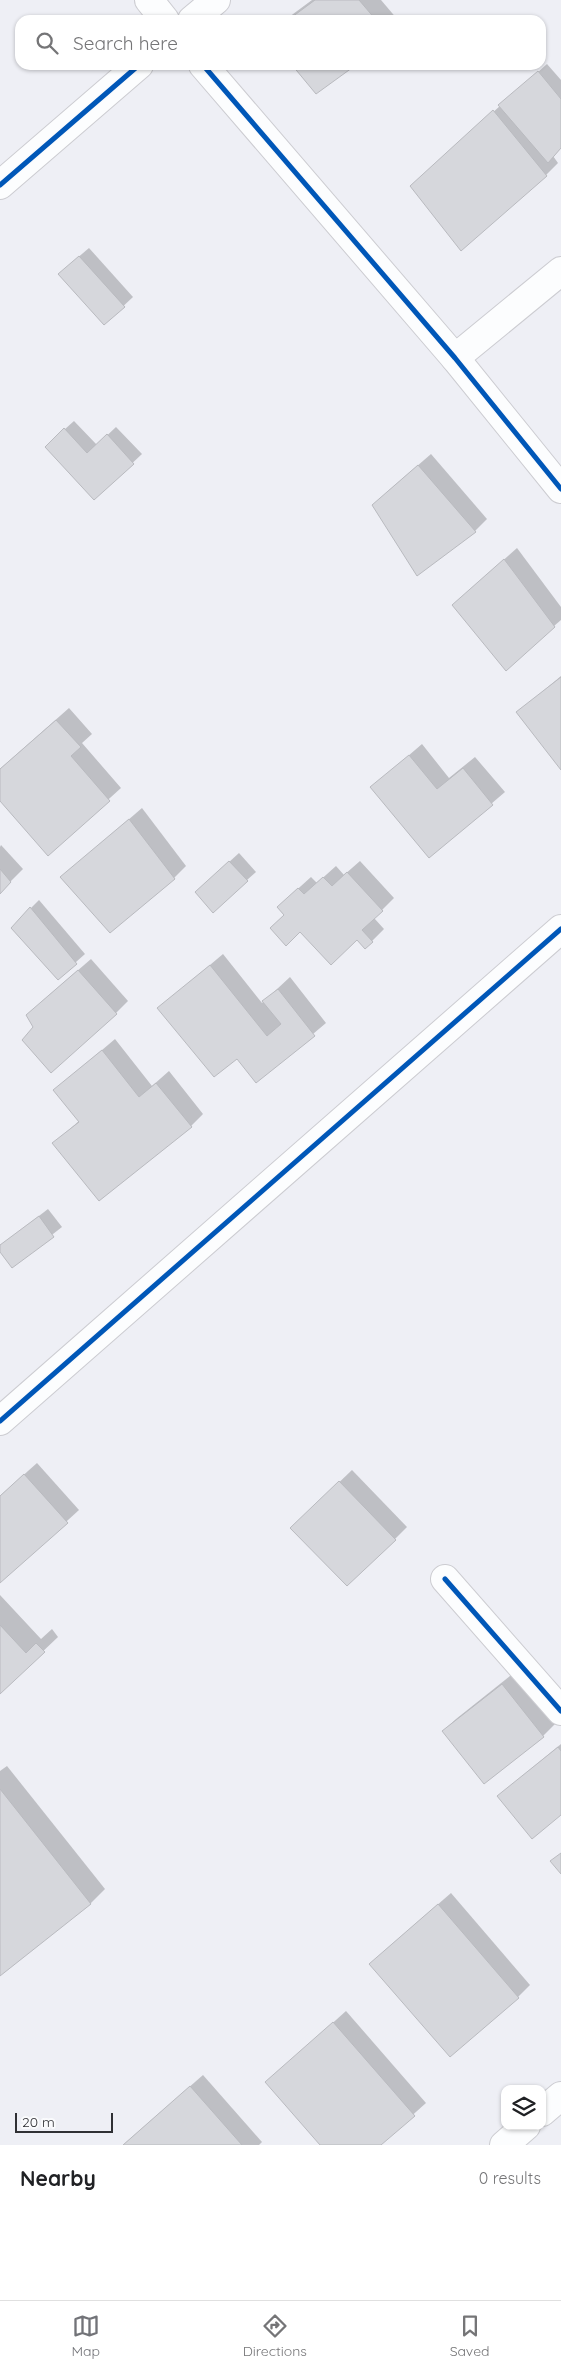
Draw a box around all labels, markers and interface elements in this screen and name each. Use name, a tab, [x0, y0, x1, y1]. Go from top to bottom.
search box	[15, 15, 546, 70]
icon: search	[33, 29, 61, 57]
text: Search here	[73, 31, 178, 55]
map controls	[501, 2085, 546, 2130]
button: layers	[501, 2085, 546, 2130]
scale bar	[15, 2110, 112, 2133]
text: 20 m	[22, 2113, 55, 2131]
text: Nearby	[20, 2165, 96, 2191]
text: 0 results	[479, 2168, 541, 2188]
tab: Map	[71, 2312, 100, 2360]
tab: Directions	[243, 2312, 307, 2360]
tab: Saved	[450, 2312, 490, 2360]

